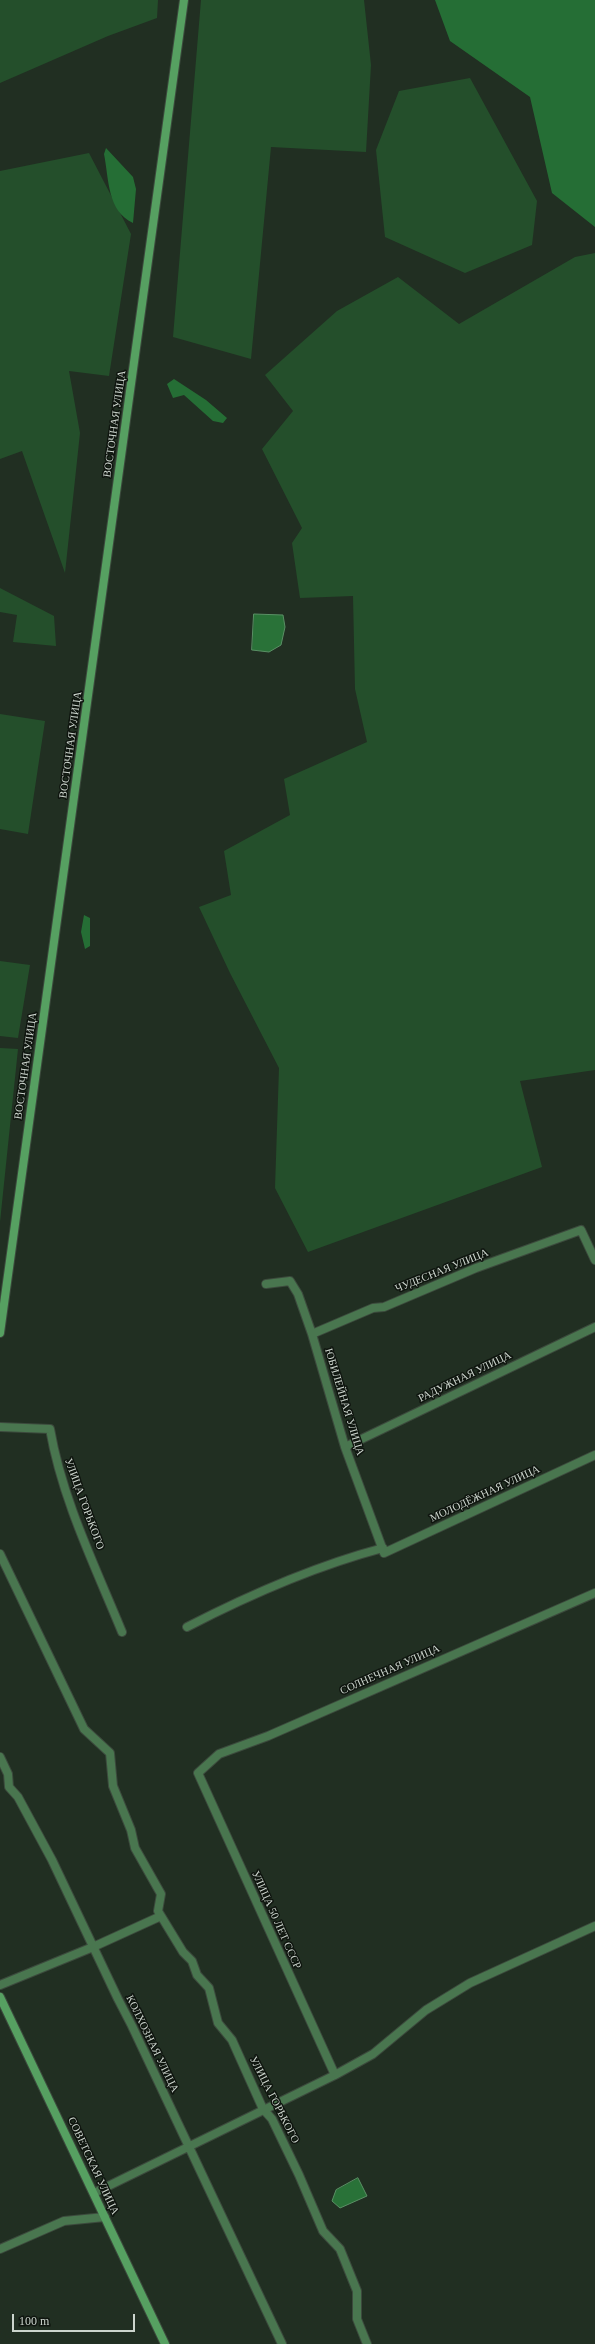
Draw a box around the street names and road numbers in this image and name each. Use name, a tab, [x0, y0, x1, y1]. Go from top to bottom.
street label: ВОСТОЧНАЯ УЛИЦА	[101, 370, 129, 478]
street label: ВОСТОЧНАЯ УЛИЦА	[57, 691, 85, 799]
street label: ВОСТОЧНАЯ УЛИЦА	[12, 1012, 40, 1120]
street label: ЧУДЕСНАЯ УЛИЦА	[394, 1246, 490, 1296]
street label: ЮБИЛЕЙНАЯ УЛИЦА	[321, 1347, 367, 1457]
street label: РАДУЖНАЯ УЛИЦА	[416, 1349, 514, 1405]
street label: УЛИЦА ГОРЬКОГО	[61, 1457, 107, 1551]
street label: МОЛОДЁЖНАЯ УЛИЦА	[428, 1463, 542, 1525]
street label: СОЛНЕЧНАЯ УЛИЦА	[338, 1642, 442, 1698]
street label: УЛИЦА 50 ЛЕТ СССР	[248, 1869, 304, 1971]
street label: КОЛХОЗНАЯ УЛИЦА	[123, 1993, 181, 2095]
street label: УЛИЦА ГОРЬКОГО	[246, 2054, 302, 2146]
street label: СОВЕТСКАЯ УЛИЦА	[64, 2115, 122, 2217]

